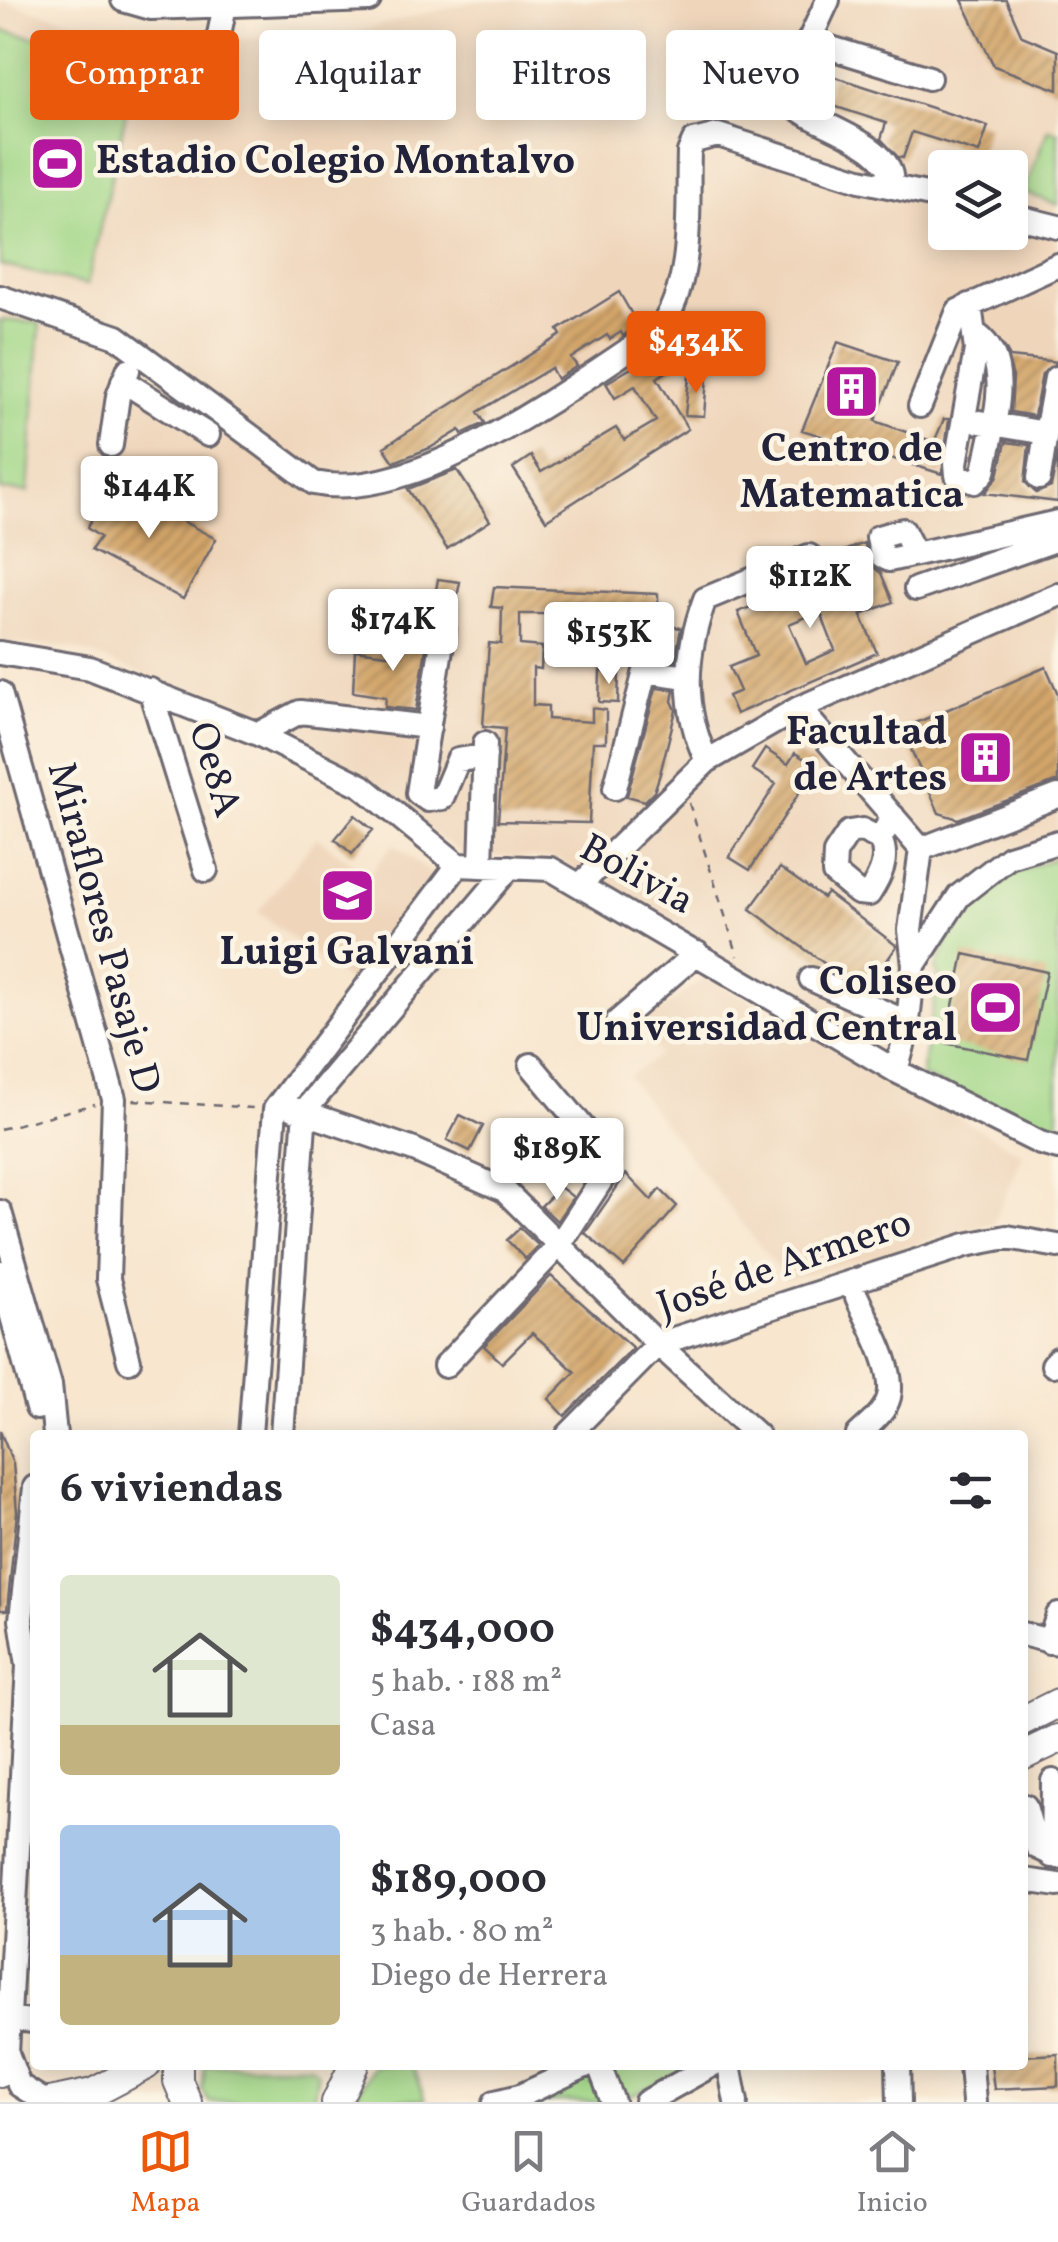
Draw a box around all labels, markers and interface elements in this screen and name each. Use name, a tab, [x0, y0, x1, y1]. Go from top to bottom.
chip: Comprar	[30, 30, 239, 120]
chip: Alquilar	[259, 30, 456, 120]
chip: Filtros	[476, 30, 646, 120]
chip: Nuevo	[666, 30, 835, 120]
sports icon: Estadio Colegio Montalvo	[27, 133, 87, 193]
place label: Estadio Colegio Montalvo	[96, 135, 575, 191]
map controls	[928, 150, 1028, 250]
button: layers	[928, 150, 1028, 250]
pin: $434K	[626, 311, 766, 396]
text: $434K	[648, 321, 744, 365]
building icon: Centro de Matematica	[822, 362, 882, 422]
place label: Centro de Matematica	[740, 423, 964, 525]
pin: $144K	[79, 456, 219, 541]
text: $144K	[103, 466, 195, 510]
pin: $112K	[740, 546, 880, 631]
text: $112K	[768, 556, 852, 600]
pin: $174K	[323, 589, 463, 674]
text: $174K	[350, 599, 436, 643]
pin: $153K	[539, 602, 679, 687]
text: $153K	[566, 612, 652, 656]
place label: Facultad de Artes	[786, 706, 947, 808]
street label: Oe8A	[172, 716, 254, 824]
building icon: Facultad de Artes	[956, 727, 1016, 787]
street label: Miraflores Pasaje D	[31, 756, 173, 1100]
street label: Bolivia	[569, 822, 703, 930]
school or university icon: Luigi Galvani	[317, 865, 377, 925]
place label: Luigi Galvani	[220, 926, 474, 982]
place label: Coliseo Universidad Central	[576, 956, 957, 1058]
sports icon: Coliseo Universidad Central	[966, 977, 1026, 1037]
pin: $189K	[487, 1118, 627, 1203]
text: $189K	[513, 1128, 602, 1172]
street label: José de Armero	[650, 1196, 920, 1336]
text: 6 viviendas	[60, 1461, 283, 1520]
icon: filters	[943, 1463, 998, 1518]
text: $434,000	[370, 1602, 555, 1661]
icon: home	[140, 1615, 260, 1735]
text: 5 hab. · 188 m²	[370, 1661, 562, 1705]
text: Casa	[370, 1705, 436, 1749]
text: $189,000	[370, 1852, 547, 1911]
icon: home	[140, 1865, 260, 1985]
text: 3 hab. · 80 m²	[370, 1911, 554, 1955]
text: Diego de Herrera	[370, 1955, 608, 1999]
tab: Mapa	[130, 2124, 200, 2223]
tab: Guardados	[461, 2124, 596, 2223]
tab: Inicio	[857, 2124, 928, 2223]

